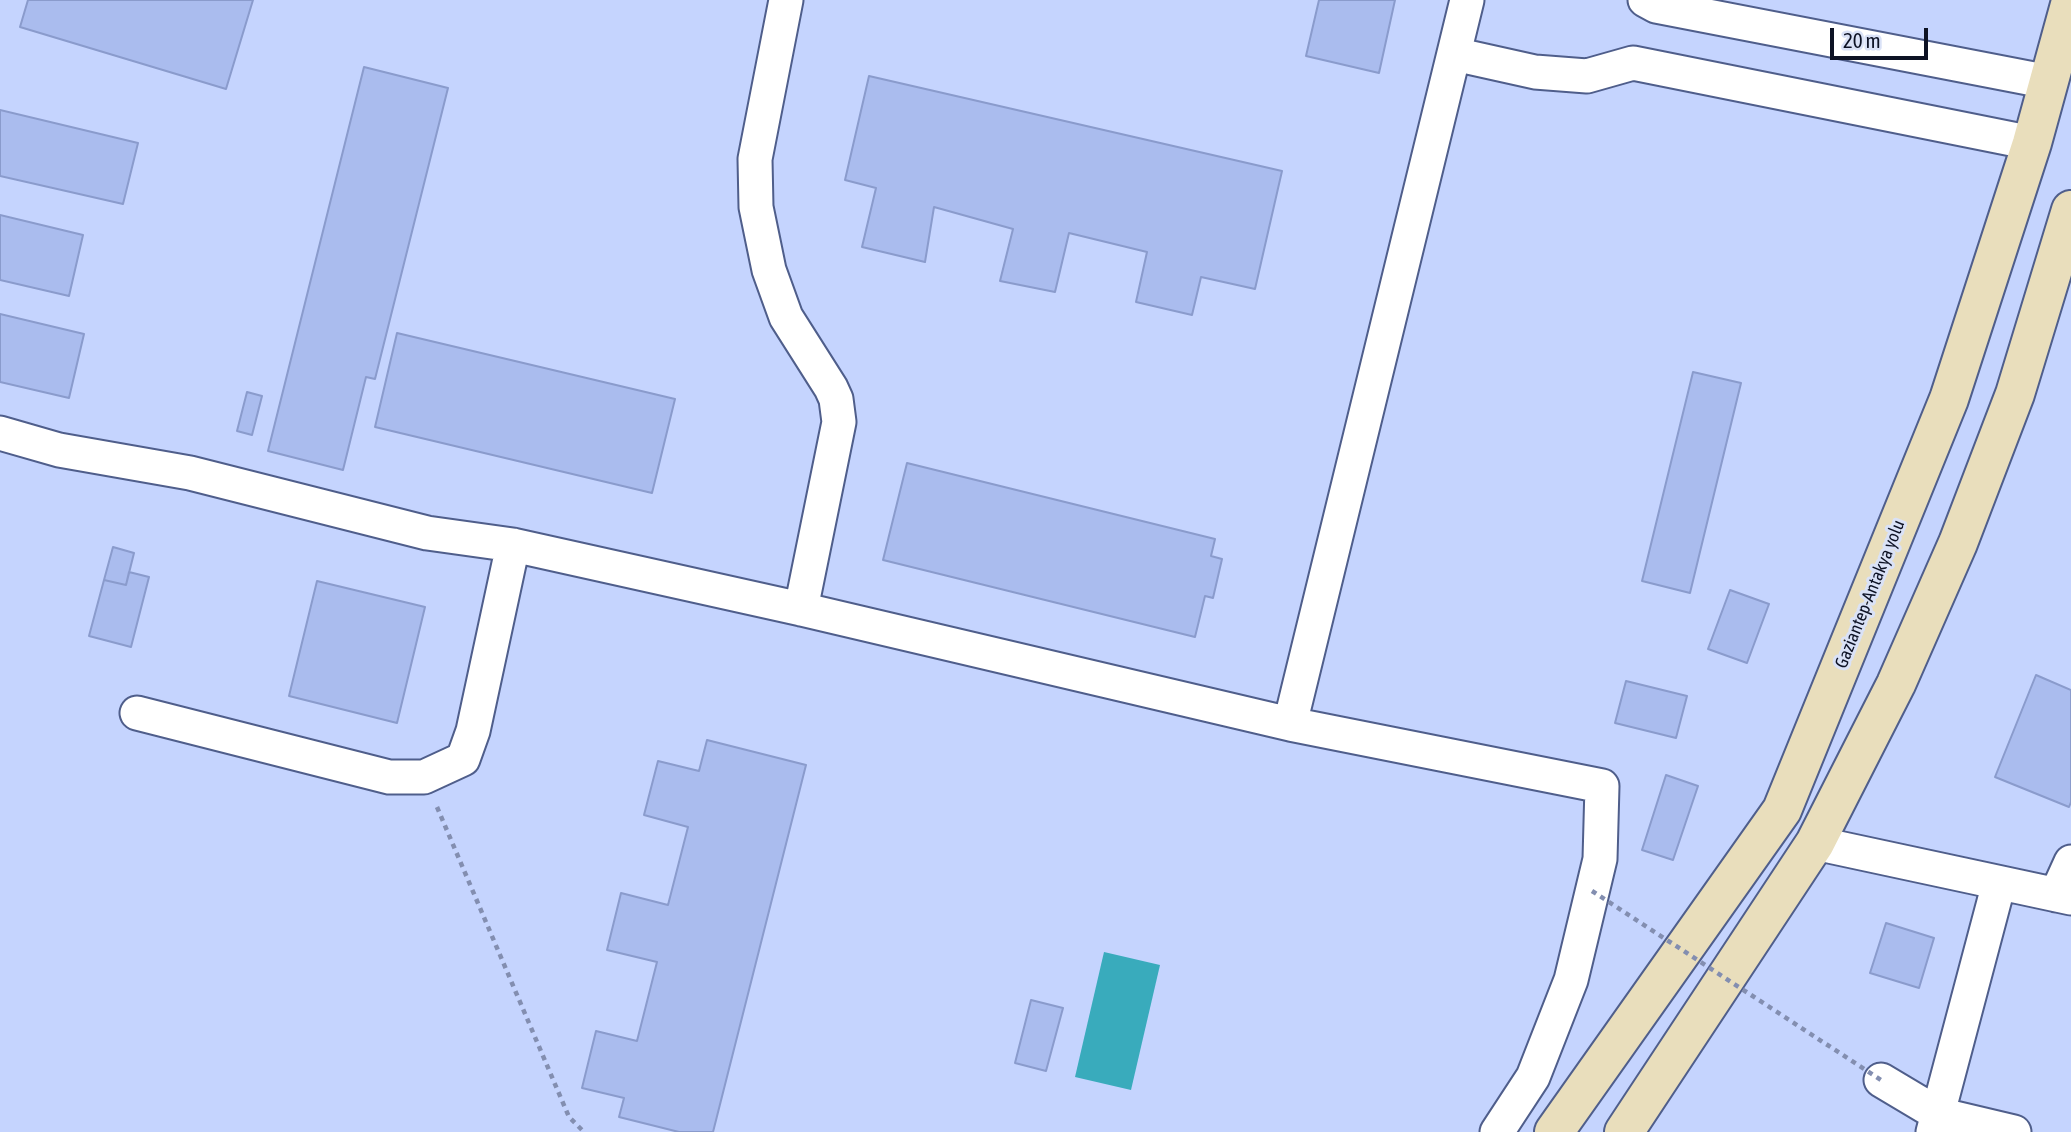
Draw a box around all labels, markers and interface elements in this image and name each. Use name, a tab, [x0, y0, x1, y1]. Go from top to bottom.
scale bar	[1833, 14, 1931, 58]
text: 20 m	[1843, 28, 1881, 52]
street label: Gaziantep-Antakya yolu	[1830, 517, 1910, 671]

